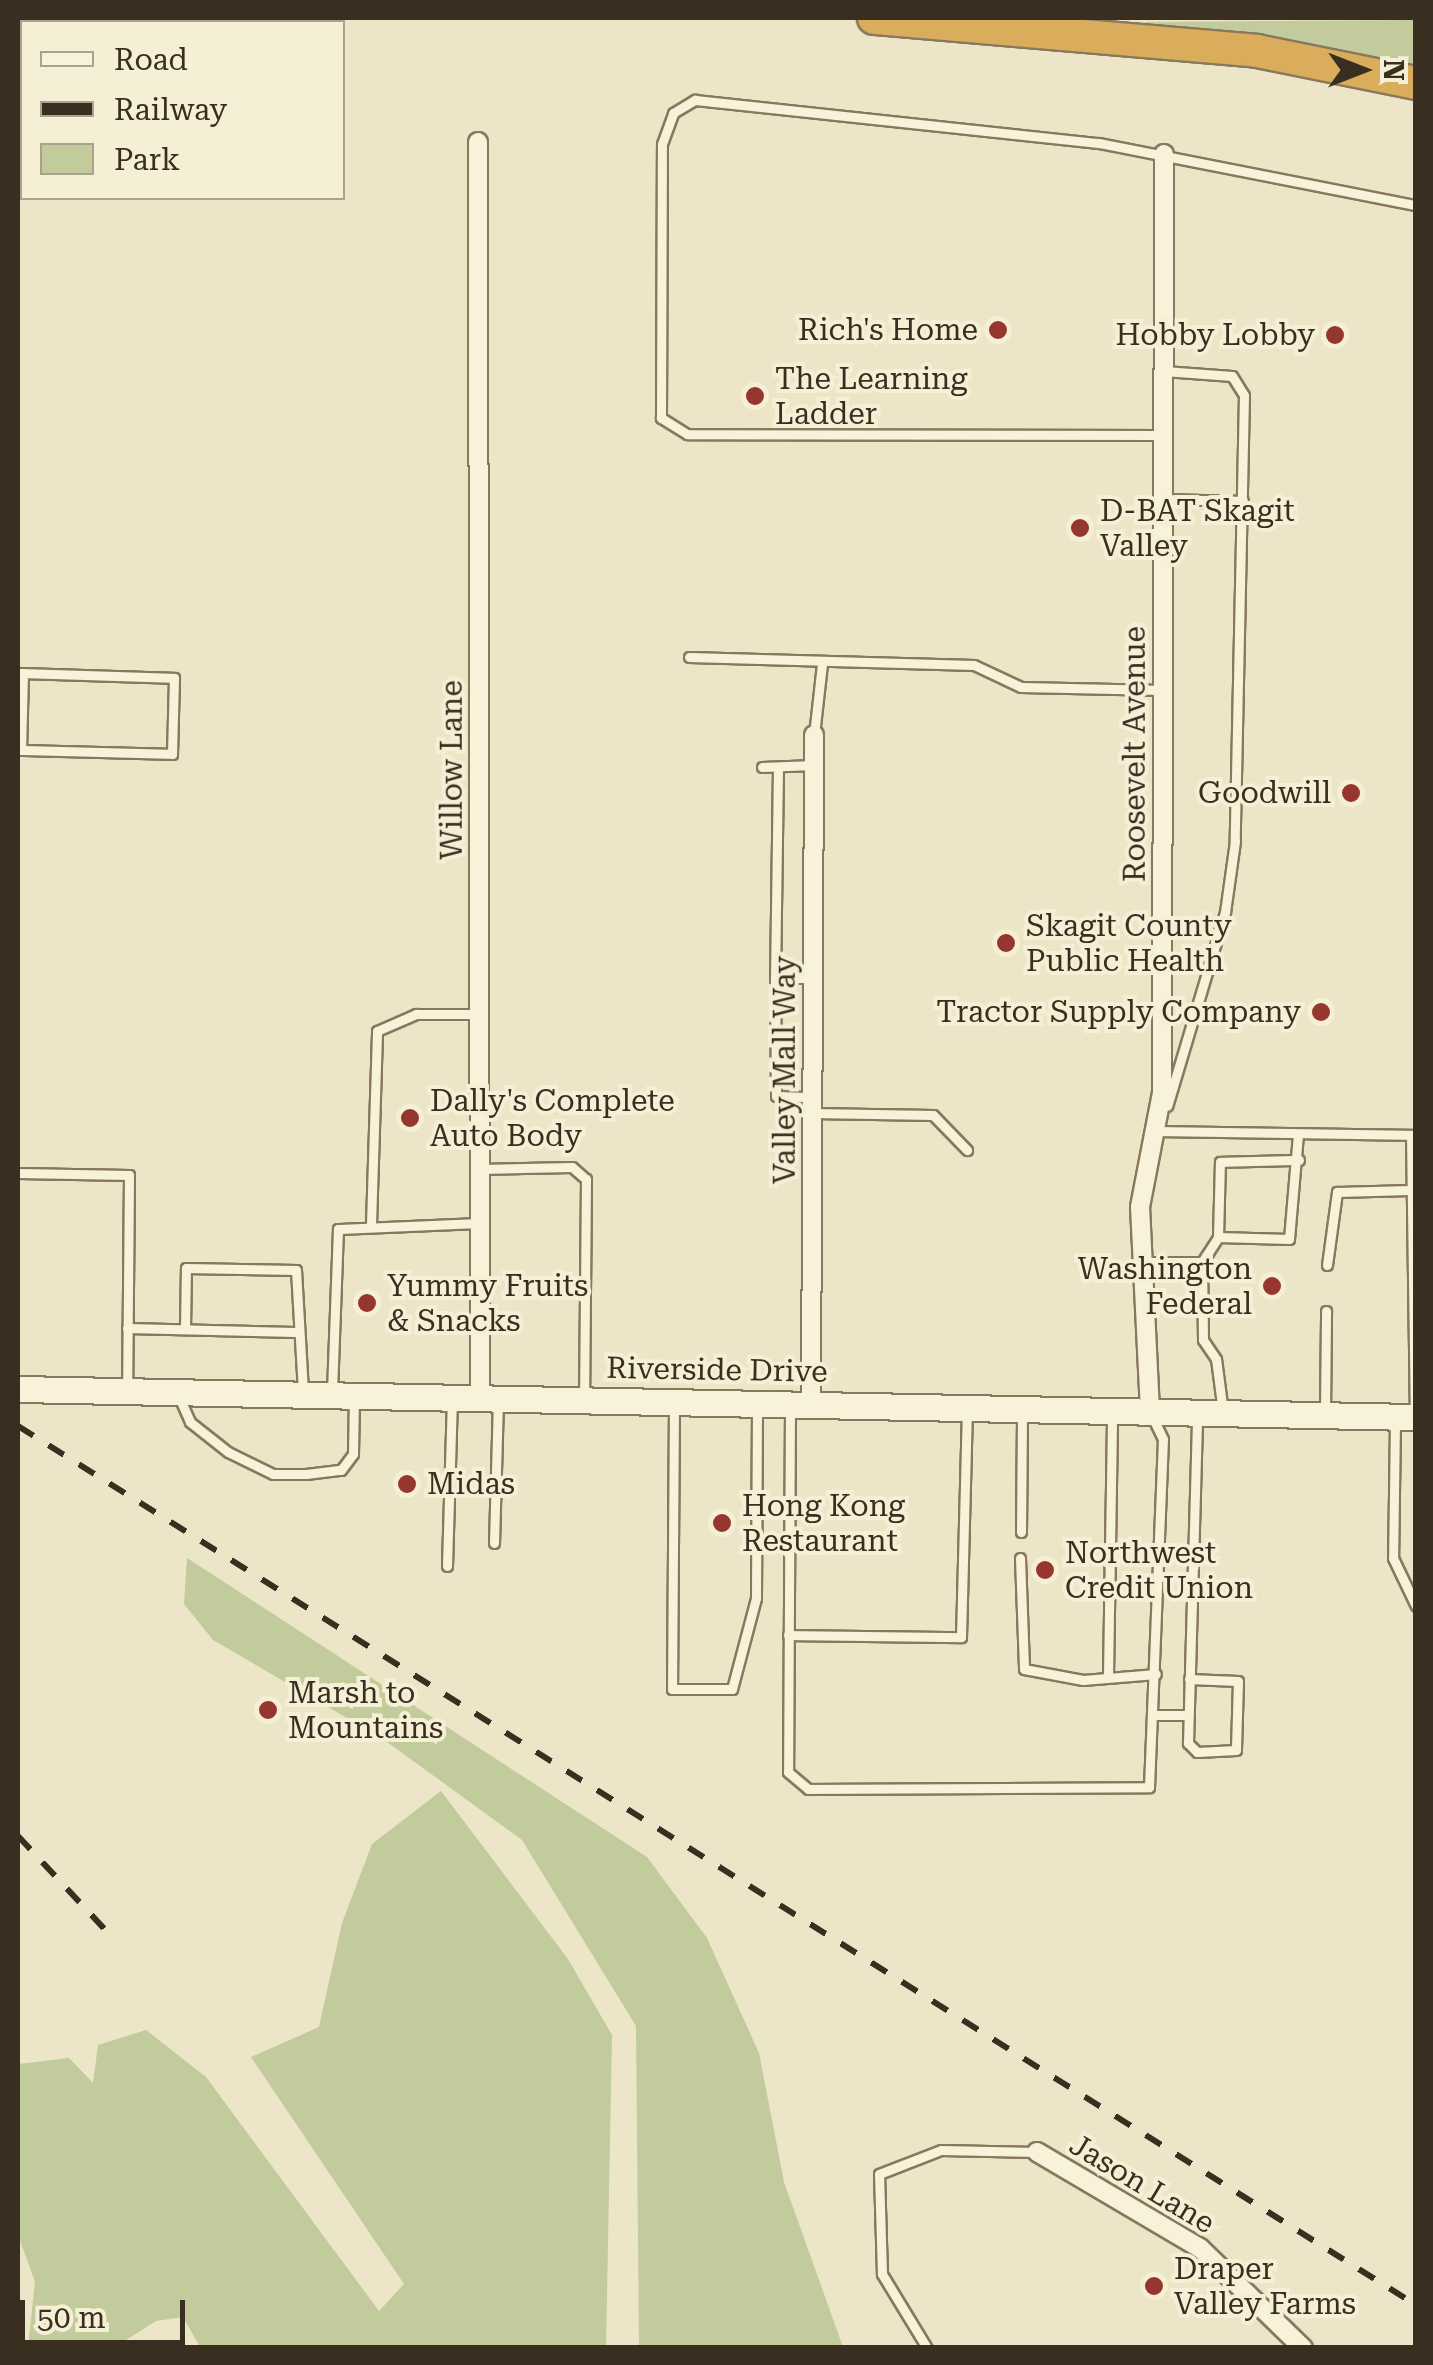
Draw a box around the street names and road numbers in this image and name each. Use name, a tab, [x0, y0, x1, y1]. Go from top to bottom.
street label: Roosevelt Avenue	[1117, 626, 1153, 882]
street label: Willow Lane	[434, 680, 470, 860]
street label: Valley Mall Way	[767, 956, 803, 1184]
street label: Riverside Drive	[606, 1350, 828, 1390]
street label: Jason Lane	[1063, 2127, 1221, 2241]

